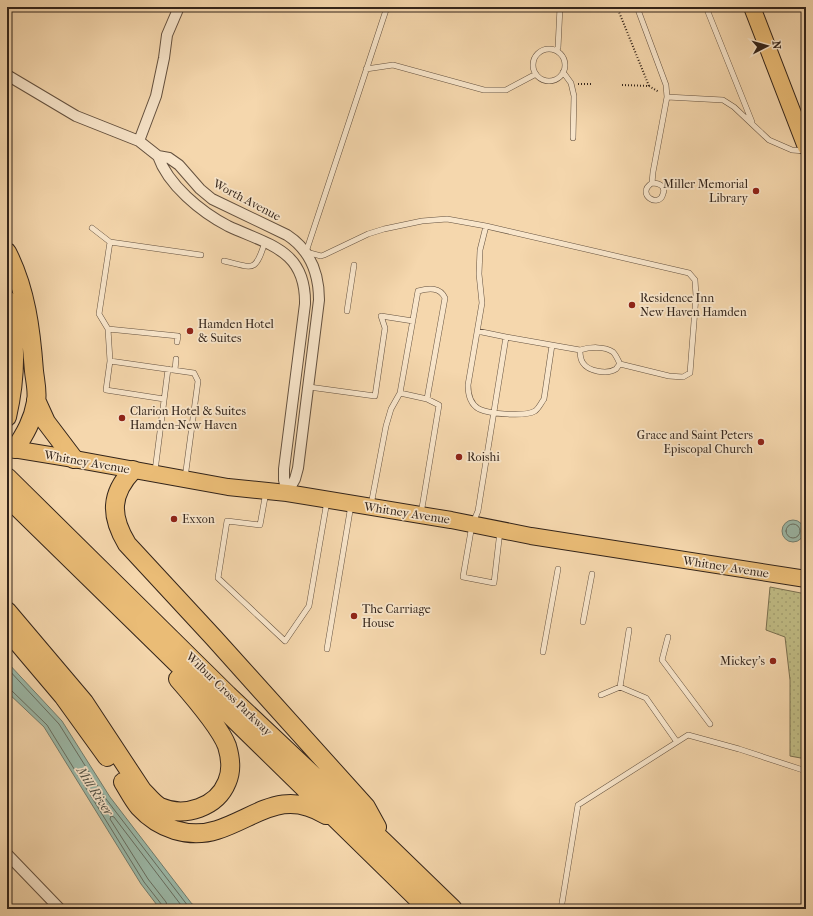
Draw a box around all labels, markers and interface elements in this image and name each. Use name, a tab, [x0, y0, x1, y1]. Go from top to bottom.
north arrow	[747, 26, 787, 66]
text: N	[770, 40, 783, 50]
street label: Worth Avenue	[210, 176, 283, 224]
place label: Miller Memorial Library	[663, 177, 749, 205]
marker: Miller Memorial Library	[751, 186, 761, 196]
place label: Residence Inn New Haven Hamden	[640, 291, 747, 319]
marker: Residence Inn New Haven Hamden	[627, 300, 637, 310]
place label: Hamden Hotel & Suites	[198, 317, 275, 345]
marker: Hamden Hotel & Suites	[185, 326, 195, 336]
place label: Clarion Hotel & Suites Hamden-New Haven	[130, 404, 247, 432]
marker: Clarion Hotel & Suites Hamden-New Haven	[117, 413, 127, 423]
place label: Grace and Saint Peters Episcopal Church	[637, 428, 754, 456]
marker: Grace and Saint Peters Episcopal Church	[756, 437, 766, 447]
street label: Whitney Avenue	[42, 447, 131, 476]
place label: Roishi	[467, 450, 500, 464]
marker: Roishi	[454, 452, 464, 462]
street label: Whitney Avenue	[362, 499, 451, 527]
place label: Exxon	[182, 512, 215, 526]
marker: Exxon	[169, 514, 179, 524]
street label: Whitney Avenue	[681, 553, 770, 581]
place label: The Carriage House	[362, 602, 431, 630]
marker: The Carriage House	[349, 611, 359, 621]
street label: Wilbur Cross Parkway	[182, 649, 275, 739]
place label: Mickey’s	[720, 654, 766, 668]
marker: Mickey’s	[768, 656, 778, 666]
water label: Mill River	[73, 763, 117, 819]

